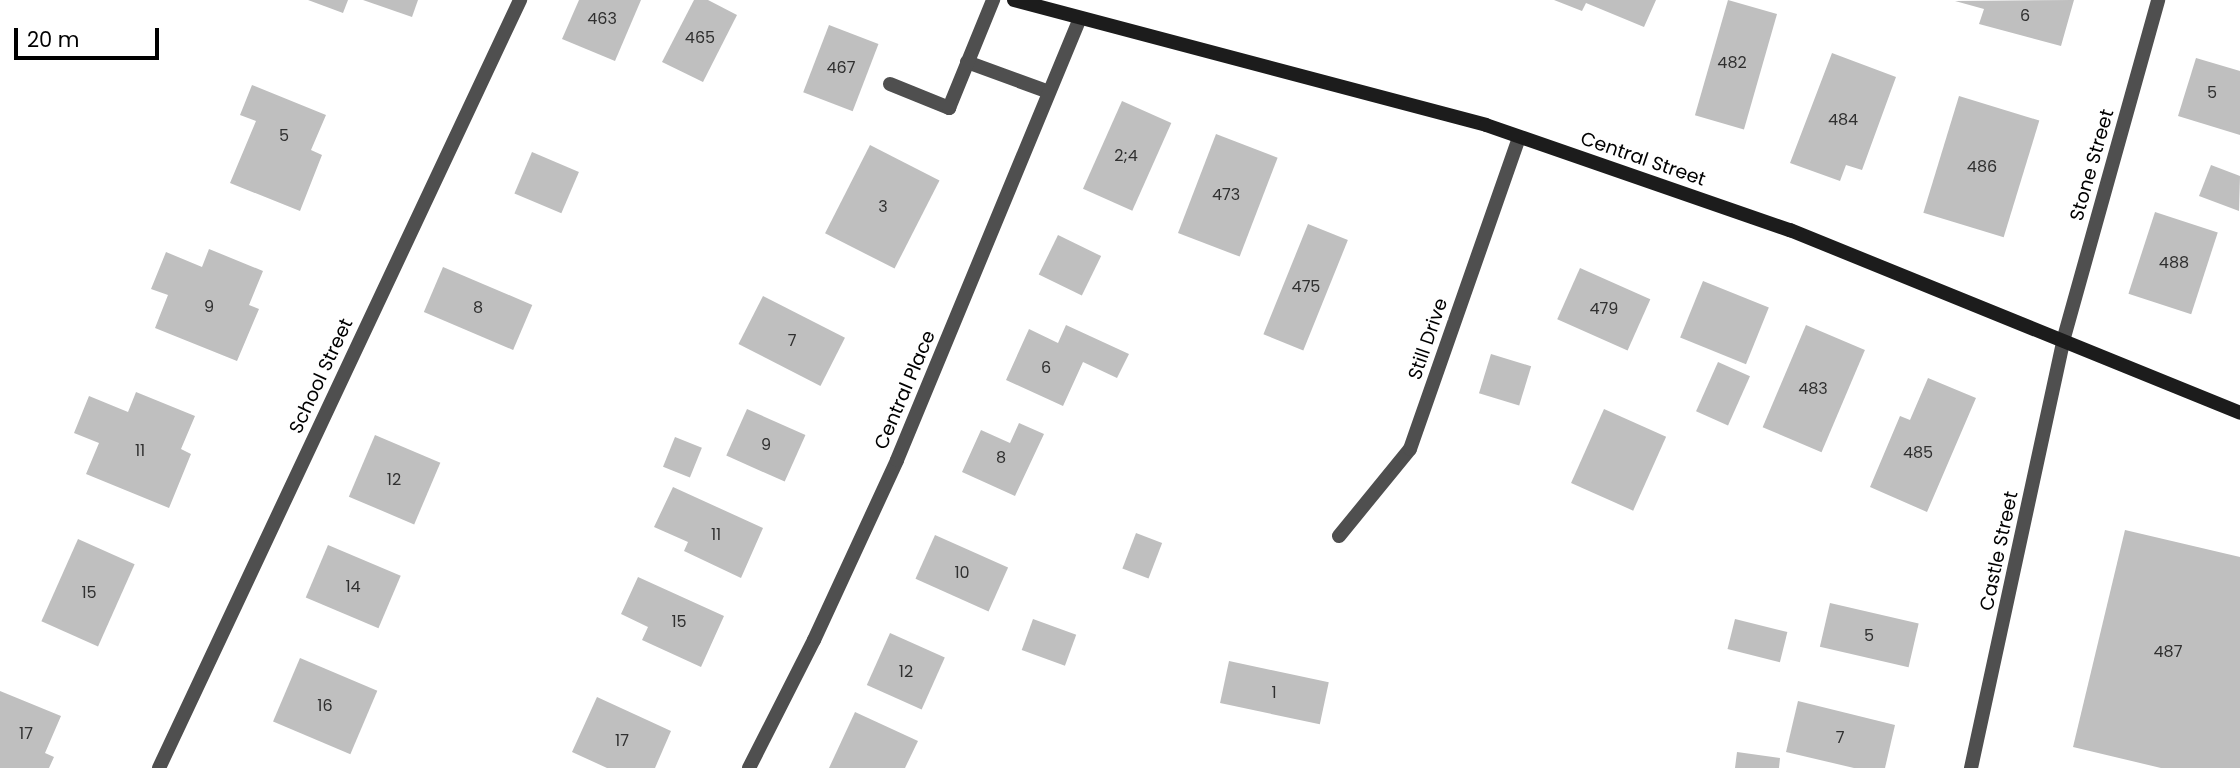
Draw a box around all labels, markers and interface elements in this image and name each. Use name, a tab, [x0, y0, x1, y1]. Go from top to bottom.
house number: 6	[2020, 6, 2030, 26]
house number: 463	[587, 9, 617, 29]
scale bar	[18, 14, 163, 58]
text: 20 m	[27, 25, 80, 54]
house number: 465	[685, 28, 715, 48]
house number: 482	[1717, 53, 1747, 73]
house number: 467	[827, 58, 855, 78]
house number: 5	[2207, 83, 2217, 103]
street label: Stone Street	[2065, 107, 2119, 223]
house number: 484	[1828, 110, 1858, 130]
house number: 5	[279, 126, 289, 146]
street label: Central Street	[1577, 127, 1709, 191]
house number: 2;4	[1114, 146, 1138, 166]
house number: 486	[1967, 157, 1997, 177]
house number: 473	[1212, 185, 1240, 205]
house number: 3	[878, 197, 888, 217]
house number: 488	[2159, 253, 2189, 273]
house number: 475	[1292, 277, 1320, 297]
street label: Still Drive	[1403, 295, 1453, 383]
house number: 9	[204, 297, 214, 317]
house number: 8	[473, 298, 483, 318]
house number: 479	[1590, 299, 1618, 319]
street label: School Street	[284, 315, 358, 437]
street label: Central Place	[870, 327, 940, 453]
house number: 7	[788, 331, 796, 351]
house number: 6	[1041, 358, 1051, 378]
house number: 483	[1798, 379, 1828, 399]
house number: 9	[761, 435, 771, 455]
house number: 11	[135, 441, 145, 461]
house number: 485	[1903, 443, 1933, 463]
house number: 8	[996, 448, 1006, 468]
house number: 12	[387, 470, 401, 490]
street label: Castle Street	[1975, 489, 2023, 613]
house number: 11	[711, 525, 721, 545]
house number: 10	[954, 563, 970, 583]
house number: 14	[345, 577, 361, 597]
house number: 15	[81, 583, 97, 603]
house number: 15	[671, 612, 687, 632]
house number: 5	[1864, 626, 1874, 646]
house number: 487	[2154, 642, 2182, 662]
house number: 12	[899, 662, 913, 682]
house number: 1	[1271, 683, 1277, 703]
house number: 16	[317, 696, 333, 716]
house number: 17	[19, 724, 33, 744]
house number: 7	[1836, 728, 1844, 748]
house number: 17	[615, 731, 629, 751]

